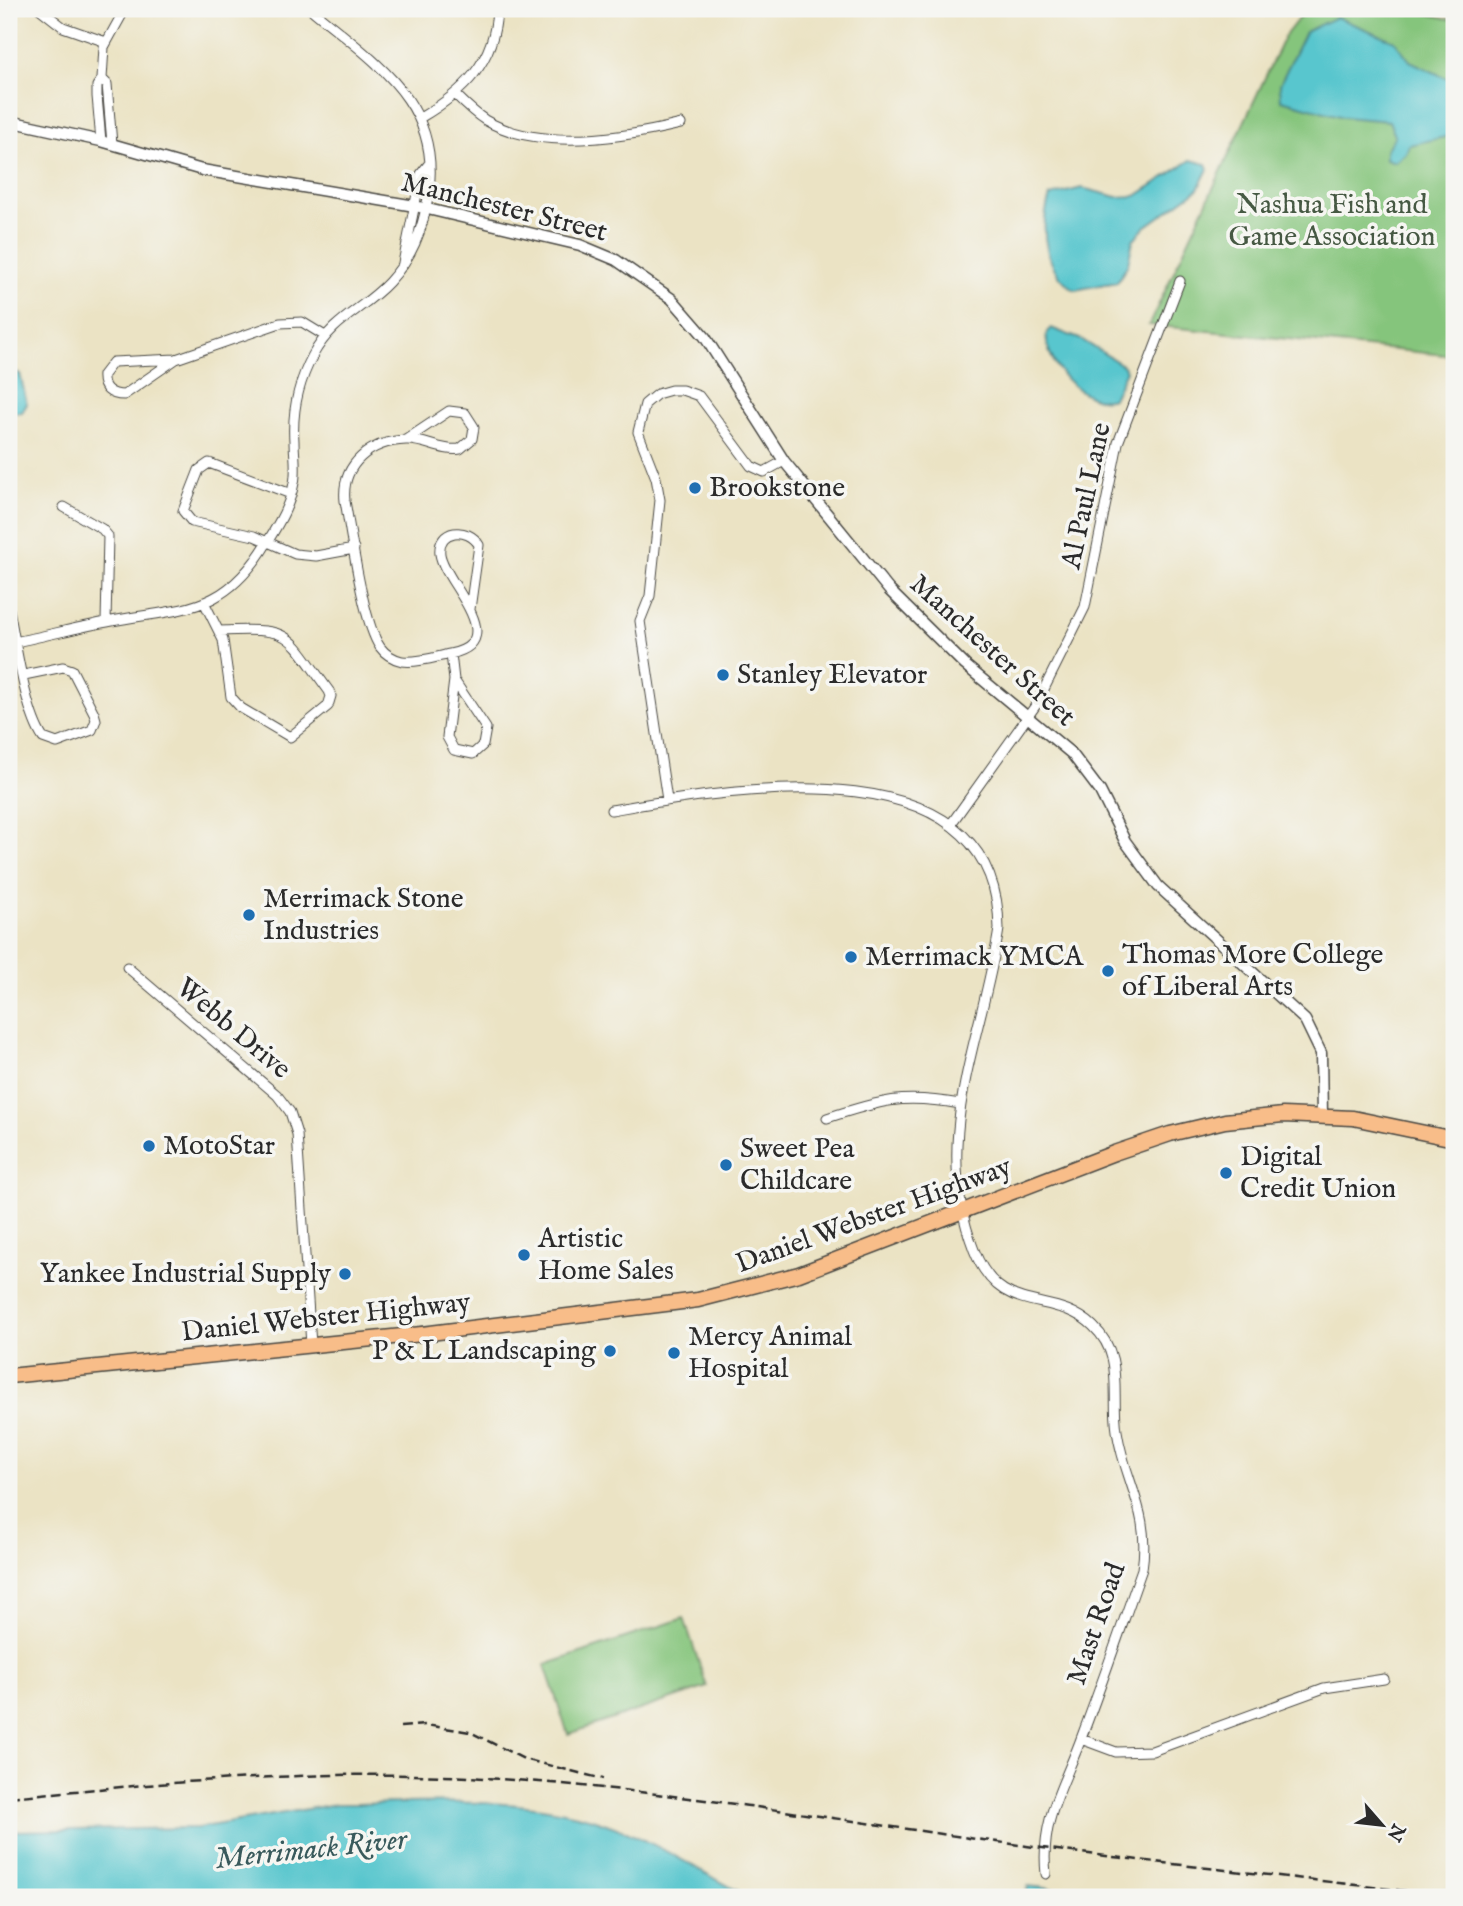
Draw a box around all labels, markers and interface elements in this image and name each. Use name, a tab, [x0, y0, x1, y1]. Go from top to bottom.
street label: Manchester Street	[397, 165, 611, 251]
park label: Nashua Fish and Game Association	[1228, 188, 1436, 255]
street label: Al Paul Lane	[1054, 419, 1120, 573]
place label: Brookstone	[709, 471, 845, 506]
marker: Brookstone	[687, 480, 703, 496]
street label: Manchester Street	[902, 567, 1083, 735]
place label: Stanley Elevator	[737, 658, 927, 693]
marker: Stanley Elevator	[715, 667, 731, 683]
place label: Merrimack Stone Industries	[263, 882, 464, 949]
marker: Merrimack Stone Industries	[241, 907, 257, 923]
place label: Thomas More College of Liberal Arts	[1122, 938, 1384, 1005]
place label: Merrimack YMCA	[865, 940, 1084, 975]
marker: Merrimack YMCA	[843, 949, 859, 965]
marker: Thomas More College of Liberal Arts	[1100, 963, 1116, 979]
street label: Webb Drive	[168, 971, 298, 1087]
place label: MotoStar	[163, 1129, 275, 1164]
place label: Sweet Pea Childcare	[740, 1132, 855, 1199]
marker: MotoStar	[141, 1138, 157, 1154]
place label: Digital Credit Union	[1240, 1140, 1396, 1207]
street label: Daniel Webster Highway	[732, 1150, 1017, 1282]
marker: Sweet Pea Childcare	[718, 1157, 734, 1173]
marker: Digital Credit Union	[1218, 1165, 1234, 1181]
place label: Artistic Home Sales	[537, 1222, 674, 1289]
marker: Artistic Home Sales	[516, 1247, 532, 1263]
place label: Yankee Industrial Supply	[39, 1257, 331, 1292]
marker: Yankee Industrial Supply	[337, 1266, 353, 1282]
street label: Daniel Webster Highway	[180, 1285, 472, 1351]
place label: Mercy Animal Hospital	[688, 1320, 852, 1387]
place label: P & L Landscaping	[372, 1334, 597, 1369]
marker: P & L Landscaping	[602, 1343, 618, 1359]
marker: Mercy Animal Hospital	[666, 1345, 682, 1361]
street label: Mast Road	[1060, 1558, 1134, 1690]
north arrow	[1348, 1790, 1418, 1860]
text: N	[1381, 1818, 1410, 1845]
water label: Merrimack River	[213, 1821, 411, 1879]

